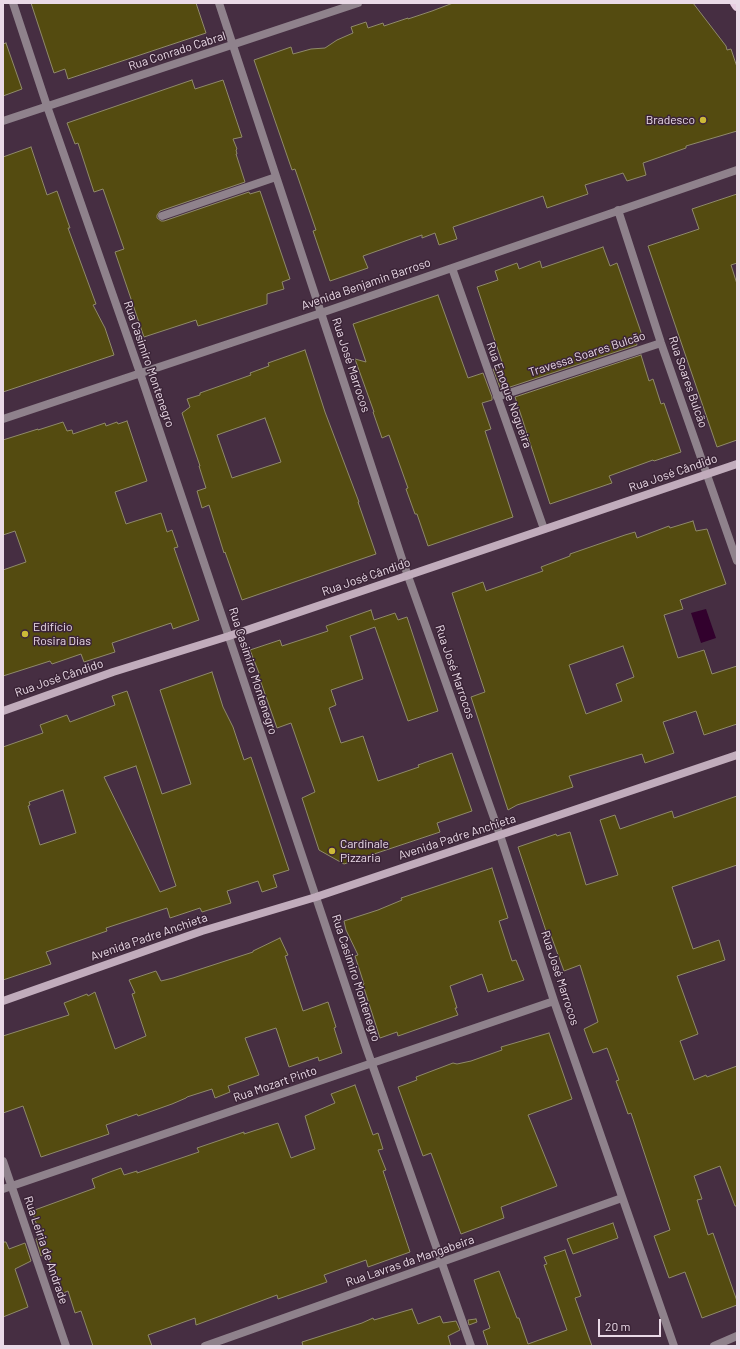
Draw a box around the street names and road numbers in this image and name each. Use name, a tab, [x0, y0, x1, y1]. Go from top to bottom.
street label: Rua Conrado Cabral	[126, 28, 228, 74]
street label: Avenida Benjamin Barroso	[299, 255, 433, 313]
street label: Rua Casimiro Montenegro	[121, 299, 177, 429]
street label: Rua José Marrocos	[329, 316, 373, 414]
street label: Travessa Soares Bulcão	[527, 328, 647, 380]
street label: Rua Soares Bulcão	[666, 334, 710, 430]
street label: Rua Enoque Nogueira	[483, 340, 535, 450]
street label: Rua José Cândido	[627, 451, 719, 495]
street label: Rua José Cândido	[320, 555, 412, 599]
street label: Rua Casimiro Montenegro	[226, 606, 280, 736]
street label: Rua José Marrocos	[432, 623, 478, 721]
street label: Rua José Cândido	[13, 656, 105, 700]
street label: Avenida Padre Anchieta	[396, 811, 518, 863]
street label: Avenida Padre Anchieta	[89, 910, 209, 964]
street label: Rua Casimiro Montenegro	[329, 913, 383, 1043]
street label: Rua José Marrocos	[538, 929, 582, 1027]
street label: Rua Mozart Pinto	[231, 1063, 319, 1105]
street label: Rua Leiria de Andrade	[21, 1194, 71, 1306]
street label: Rua Lavras da Mangabeira	[344, 1232, 476, 1290]

